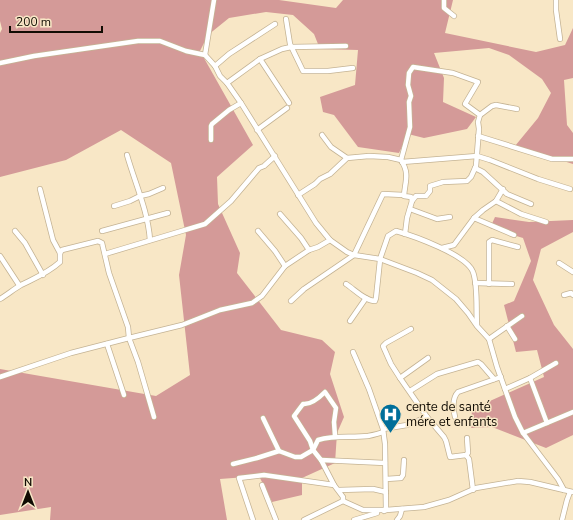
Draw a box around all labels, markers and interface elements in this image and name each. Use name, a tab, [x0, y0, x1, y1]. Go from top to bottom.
scale bar	[10, 8, 102, 34]
text: 200 m	[16, 14, 51, 30]
place label: cente de santé mére et enfants	[406, 398, 497, 431]
hospital icon: cente de santé mére et enfants	[378, 401, 404, 434]
north arrow	[8, 472, 48, 512]
text: N	[24, 475, 32, 490]

